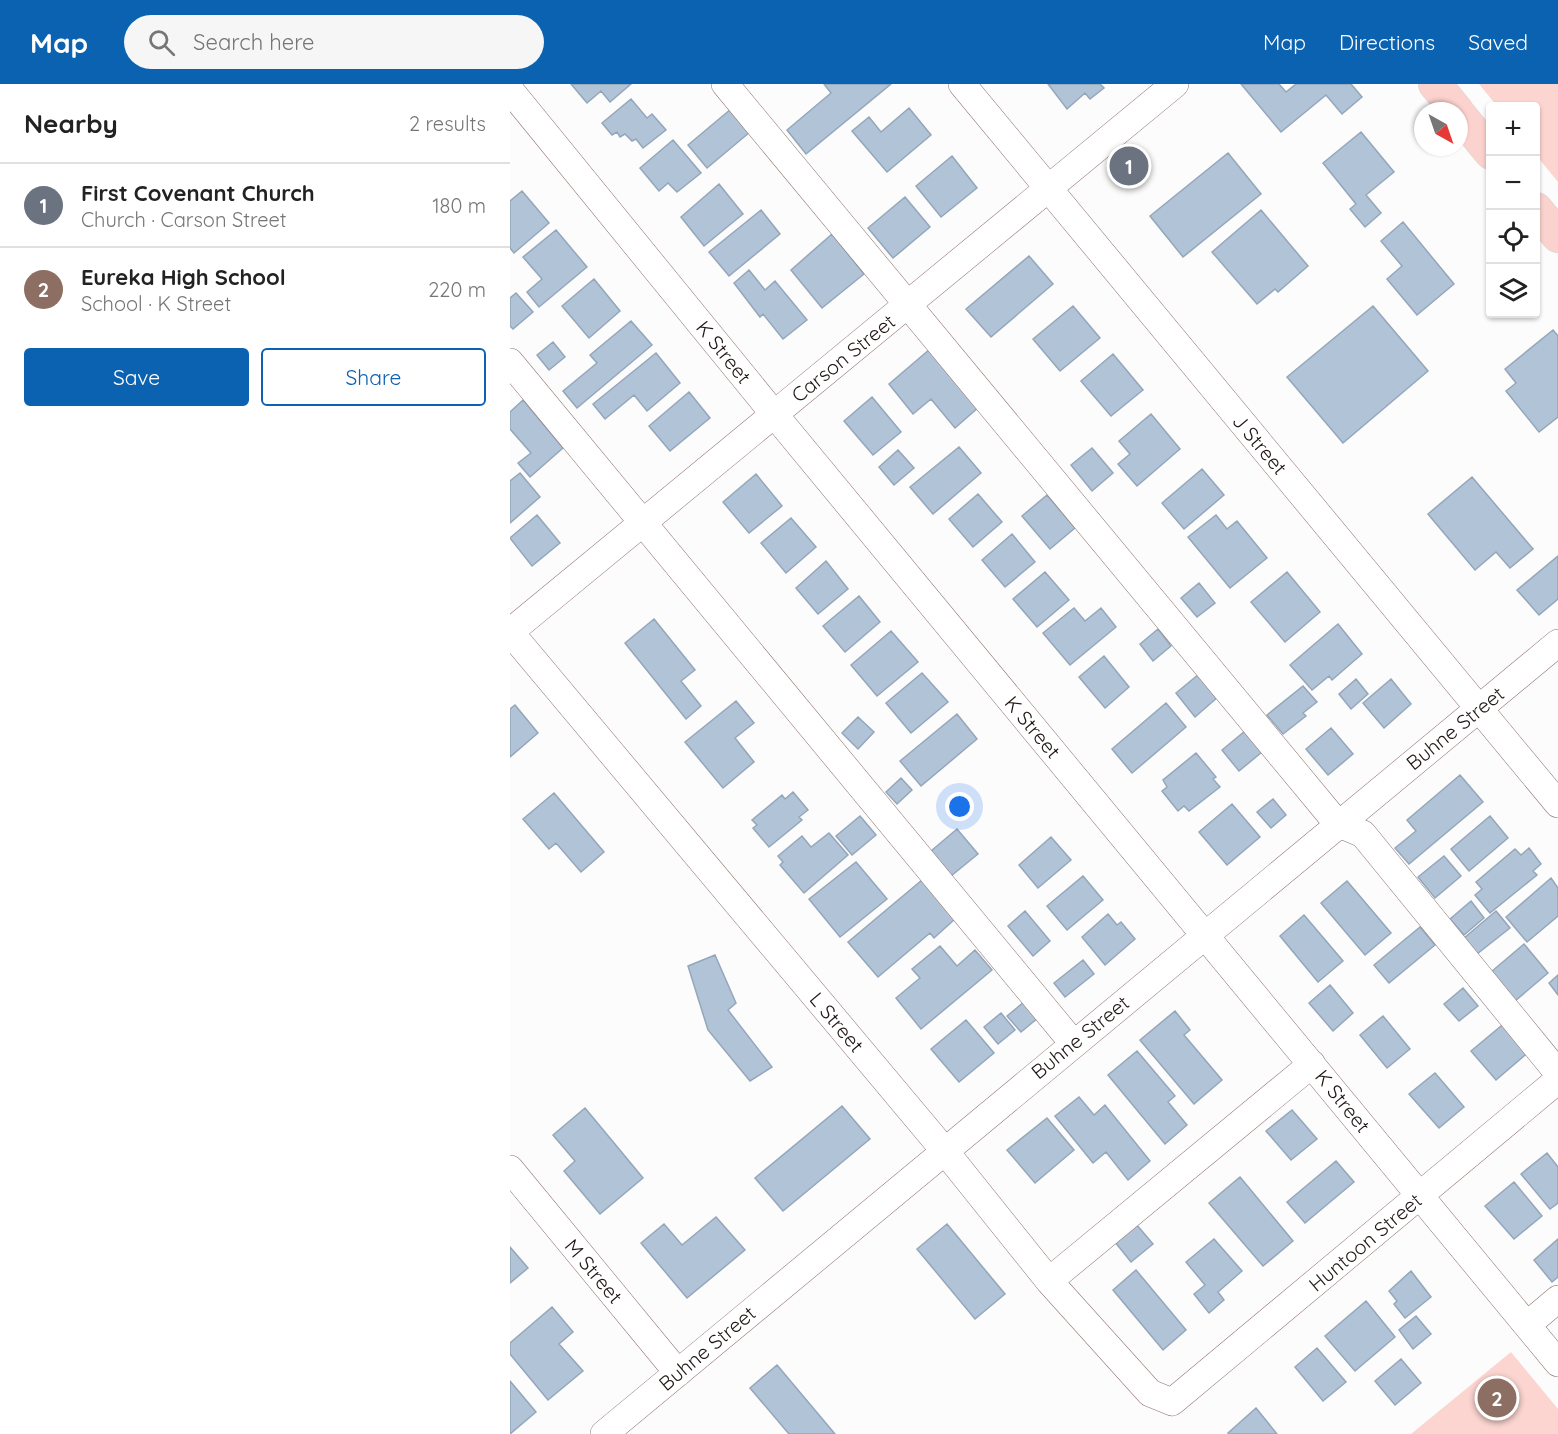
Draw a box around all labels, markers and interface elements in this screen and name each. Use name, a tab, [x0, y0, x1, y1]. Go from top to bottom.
search box	[124, 15, 544, 69]
text: Map	[30, 25, 88, 60]
icon: search	[145, 26, 178, 59]
text: Search here	[193, 28, 315, 56]
text: Map	[1263, 29, 1306, 55]
text: Directions	[1339, 29, 1435, 55]
text: Saved	[1468, 29, 1528, 55]
north arrow	[1414, 102, 1468, 156]
map controls	[1486, 102, 1540, 318]
button: +	[1486, 102, 1540, 156]
text: Nearby	[24, 107, 118, 140]
text: 2 results	[409, 111, 486, 136]
pin: 1	[1110, 144, 1148, 188]
button: −	[1486, 156, 1540, 210]
text: First Covenant Church	[81, 179, 315, 207]
text: 1	[40, 193, 47, 218]
text: 180 m	[432, 193, 486, 218]
text: Church · Carson Street	[81, 207, 287, 232]
button: locate	[1486, 210, 1540, 264]
text: Eureka High School	[81, 263, 286, 291]
button: layers	[1486, 264, 1540, 318]
text: 2	[38, 277, 49, 302]
text: 220 m	[428, 277, 486, 302]
text: School · K Street	[81, 291, 231, 316]
street label: Carson Street	[786, 308, 900, 407]
street label: K Street	[691, 316, 757, 389]
button: Save	[24, 348, 249, 406]
button: Share	[261, 348, 486, 406]
street label: J Street	[1227, 409, 1293, 480]
street label: Buhne Street	[1401, 681, 1509, 775]
street label: K Street	[1000, 691, 1066, 763]
your location	[945, 792, 974, 821]
street label: L Street	[805, 987, 869, 1057]
street label: Buhne Street	[1026, 990, 1134, 1084]
street label: K Street	[1310, 1065, 1376, 1138]
street label: Huntoon Street	[1303, 1187, 1427, 1297]
street label: M Street	[560, 1234, 628, 1309]
street label: Buhne Street	[653, 1300, 761, 1396]
pin: 2	[1478, 1376, 1516, 1420]

